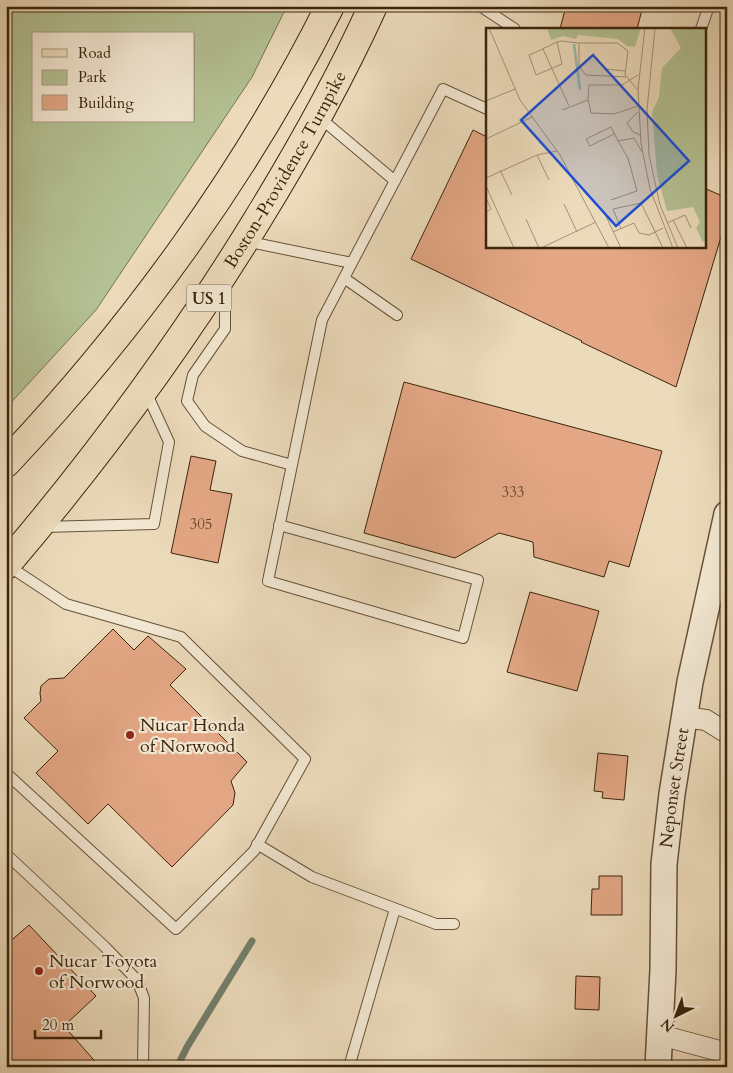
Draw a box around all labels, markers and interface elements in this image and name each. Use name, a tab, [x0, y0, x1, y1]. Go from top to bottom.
inset map	[486, 28, 706, 248]
legend	[32, 32, 195, 122]
text: Road	[78, 43, 111, 63]
text: Park	[78, 67, 107, 87]
street label: Boston-Providence Turnpike	[218, 67, 353, 273]
text: Building	[78, 93, 134, 113]
road number: US 1	[186, 284, 232, 312]
house number: 333	[501, 482, 525, 502]
house number: 305	[189, 514, 213, 534]
place label: Nucar Honda of Norwood	[140, 713, 245, 759]
street label: Neponset Street	[654, 726, 696, 849]
marker: Nucar Honda of Norwood	[124, 729, 136, 741]
place label: Nucar Toyota of Norwood	[49, 949, 157, 995]
marker: Nucar Toyota of Norwood	[33, 965, 45, 977]
north arrow	[650, 990, 700, 1040]
scale bar	[35, 1008, 101, 1040]
text: N	[657, 1014, 679, 1036]
text: 20 m	[42, 1015, 74, 1035]

